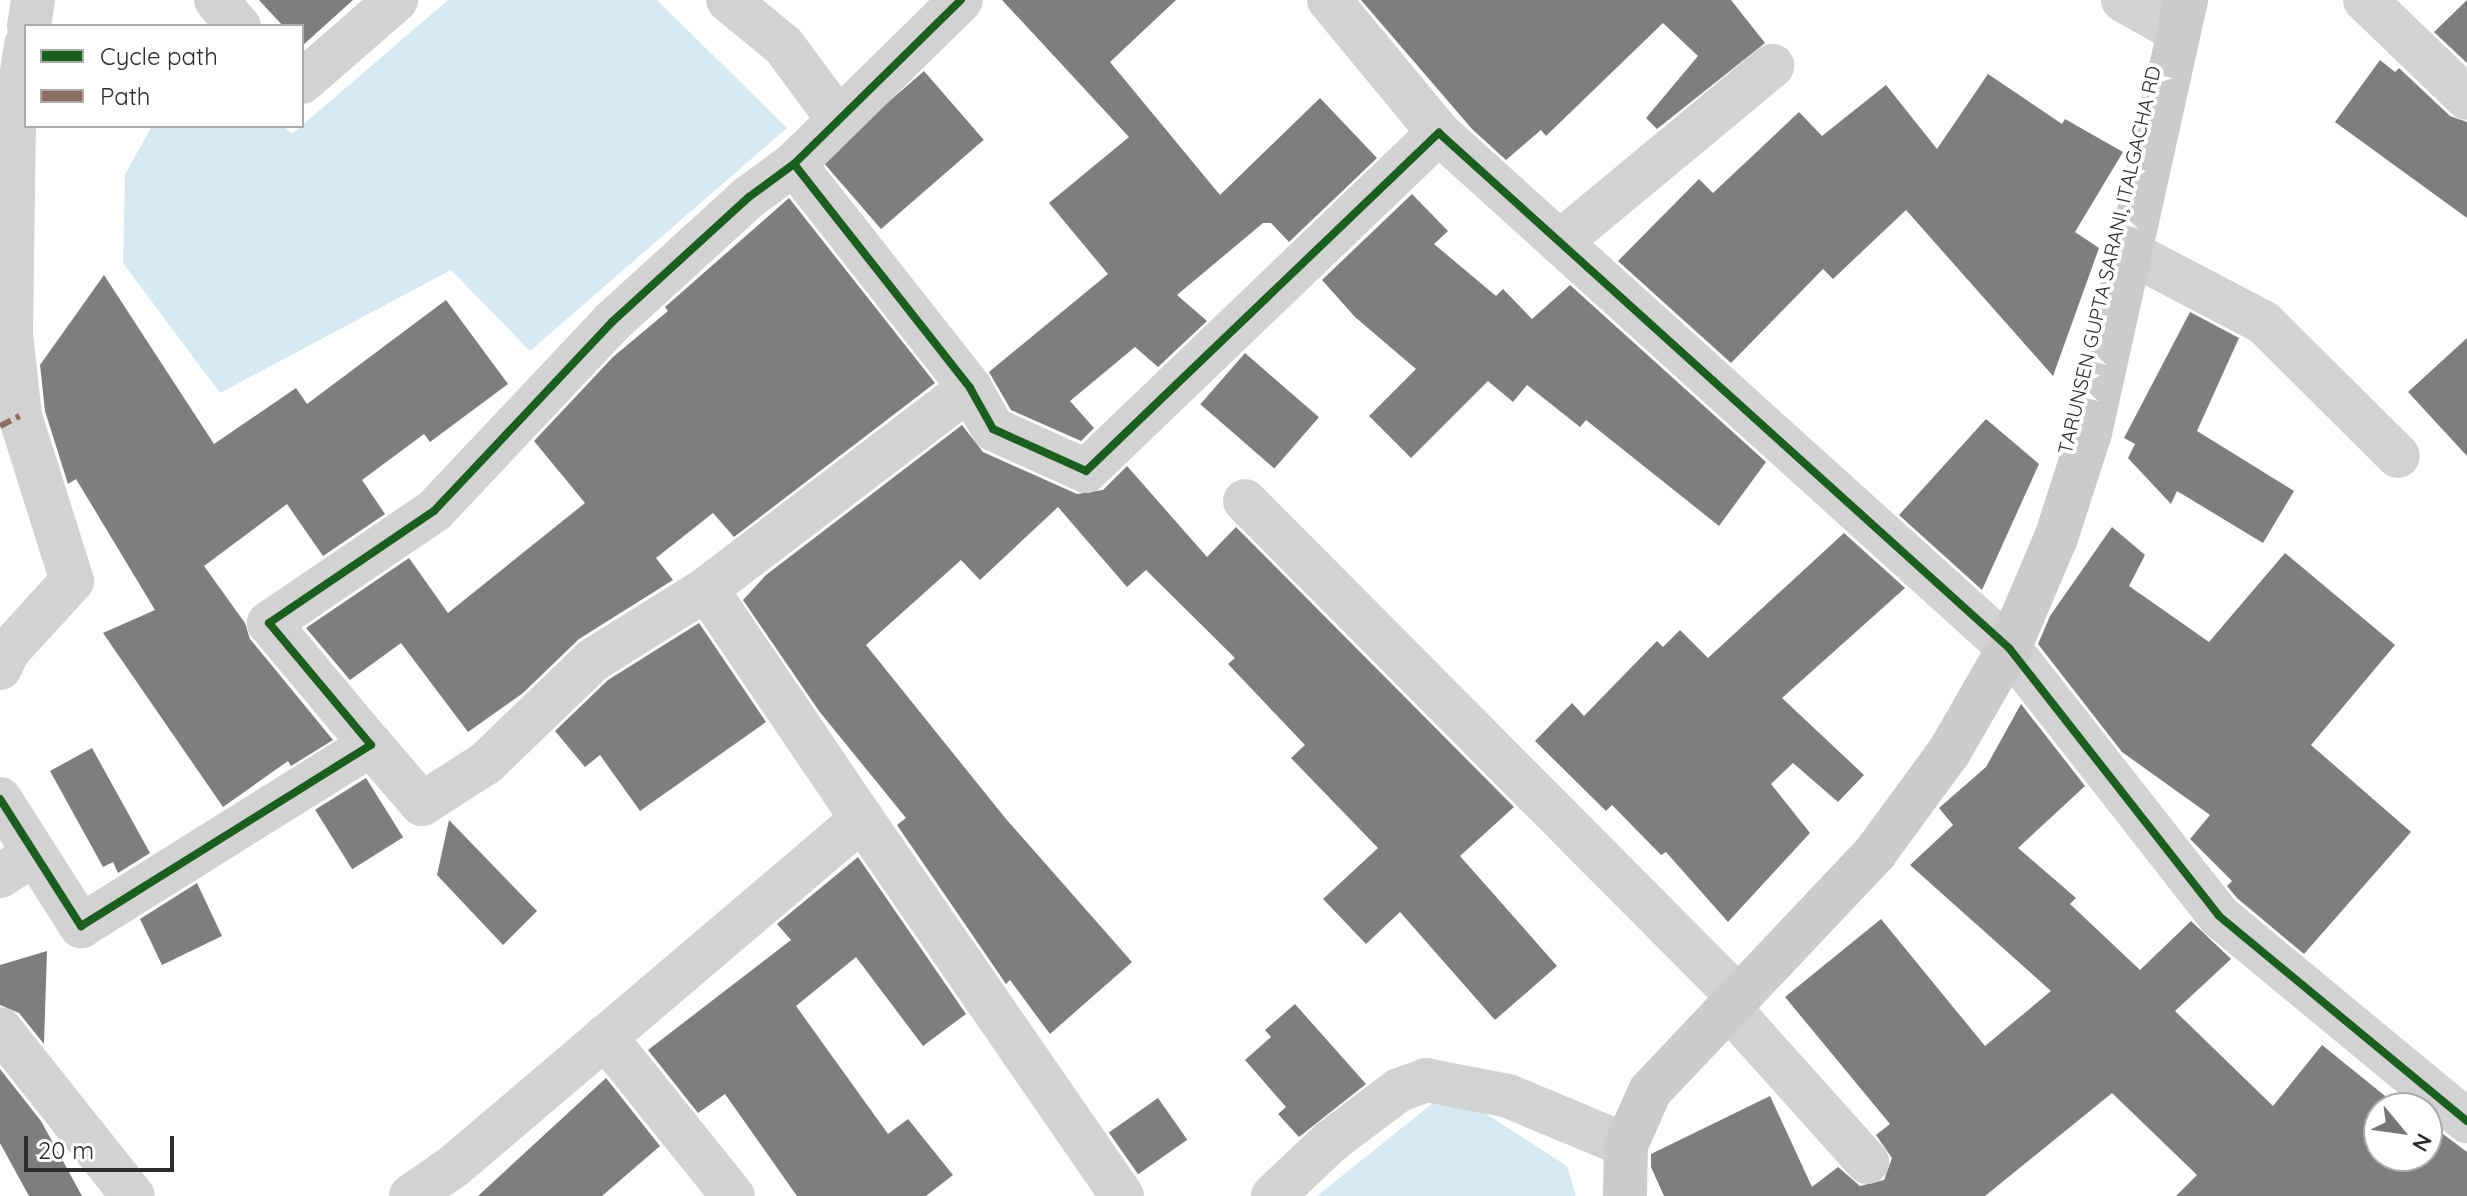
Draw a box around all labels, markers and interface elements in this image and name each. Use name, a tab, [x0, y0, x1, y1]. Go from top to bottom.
legend	[24, 24, 304, 128]
text: Cycle path	[100, 41, 218, 71]
street label: TARUNSEN GUPTA SARANI, ITALGACHA RD	[2053, 64, 2165, 456]
text: Path	[100, 81, 151, 111]
north arrow	[2363, 1092, 2443, 1172]
scale bar	[28, 1120, 178, 1170]
text: N	[2406, 1129, 2438, 1157]
text: 20 m	[38, 1135, 94, 1165]

